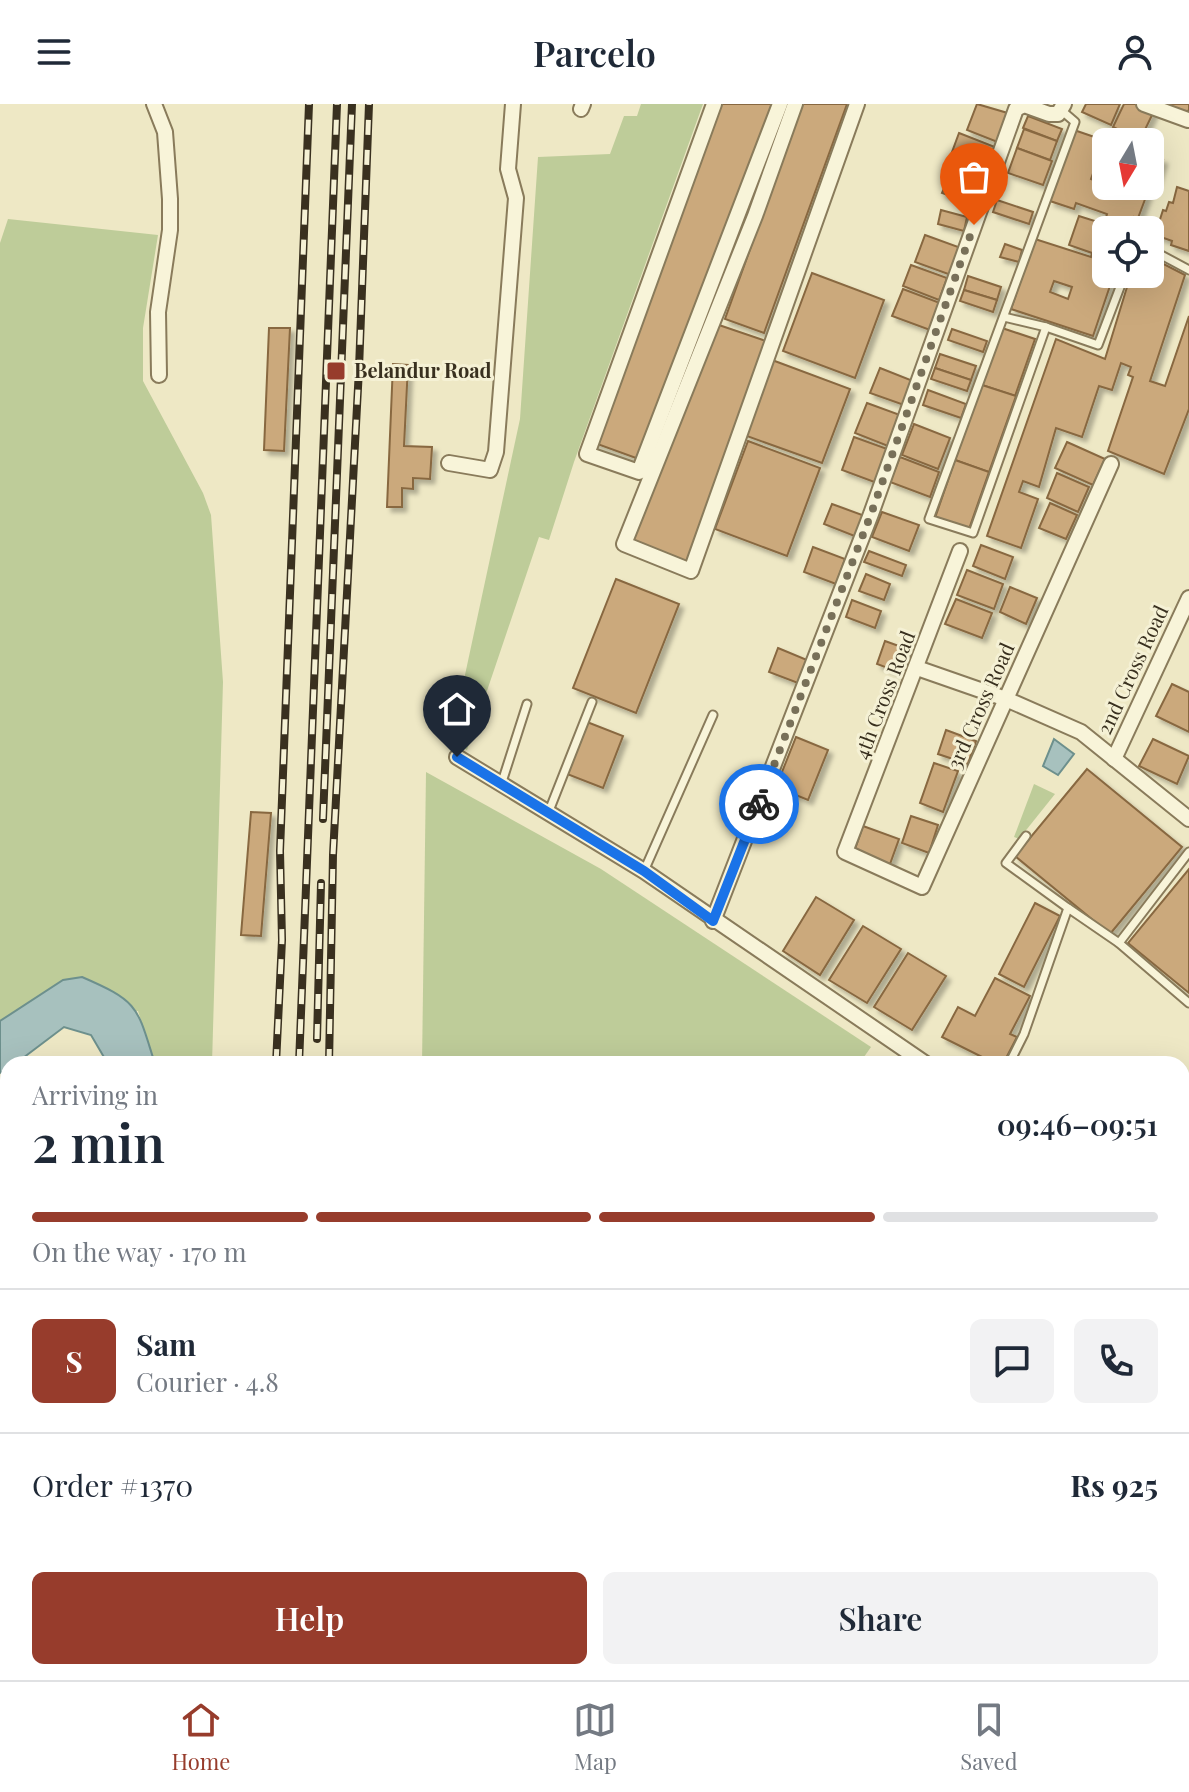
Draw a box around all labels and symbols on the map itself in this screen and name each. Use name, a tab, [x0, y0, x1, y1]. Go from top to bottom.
north arrow	[1092, 128, 1164, 200]
pin	[940, 143, 1008, 225]
place label: Belandur Road	[354, 356, 492, 383]
marker: Belandur Road	[325, 360, 347, 382]
street label: 2nd Cross Road	[1090, 600, 1174, 738]
street label: 4th Cross Road	[847, 626, 921, 762]
street label: 3rd Cross Road	[940, 638, 1020, 773]
pin	[423, 675, 491, 757]
courier	[719, 764, 799, 844]

